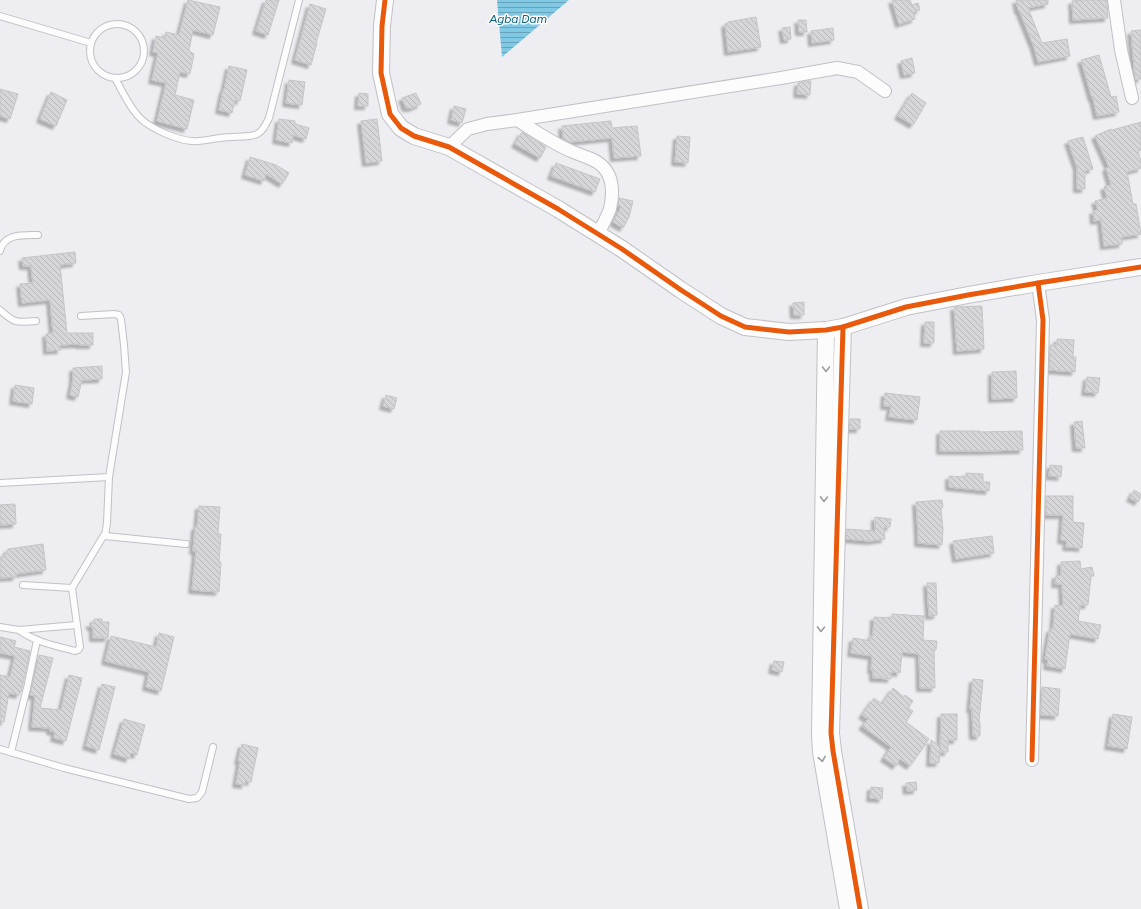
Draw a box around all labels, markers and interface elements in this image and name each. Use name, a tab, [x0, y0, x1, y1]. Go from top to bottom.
water label: Agba Dam	[488, 12, 547, 26]
one-way arrow	[821, 366, 830, 372]
one-way arrow	[819, 496, 828, 502]
one-way arrow	[817, 626, 826, 632]
one-way arrow	[818, 756, 826, 762]

